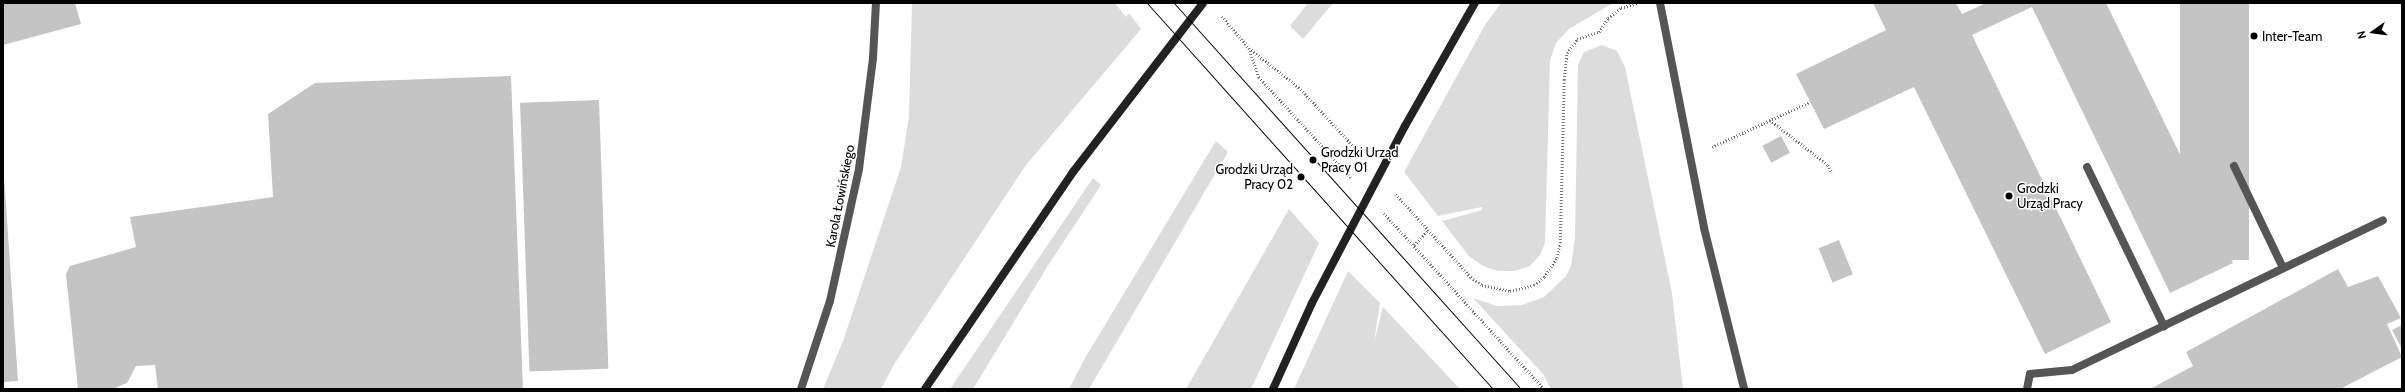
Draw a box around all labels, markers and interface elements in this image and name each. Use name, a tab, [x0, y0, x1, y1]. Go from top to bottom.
north arrow	[2353, 12, 2393, 52]
place label: Inter-Team	[2262, 28, 2322, 44]
text: N	[2354, 29, 2369, 40]
marker: Inter-Team	[2249, 31, 2259, 41]
street label: Karola Łowińskiego	[822, 143, 858, 249]
place label: Grodzki Urząd Pracy 01	[1321, 145, 1398, 176]
marker: Grodzki Urząd Pracy 01	[1308, 155, 1318, 165]
place label: Grodzki Urząd Pracy 02	[1216, 162, 1293, 193]
marker: Grodzki Urząd Pracy 02	[1296, 172, 1306, 182]
place label: Grodzki Urząd Pracy	[2017, 181, 2083, 212]
marker: Grodzki Urząd Pracy	[2004, 191, 2014, 201]

